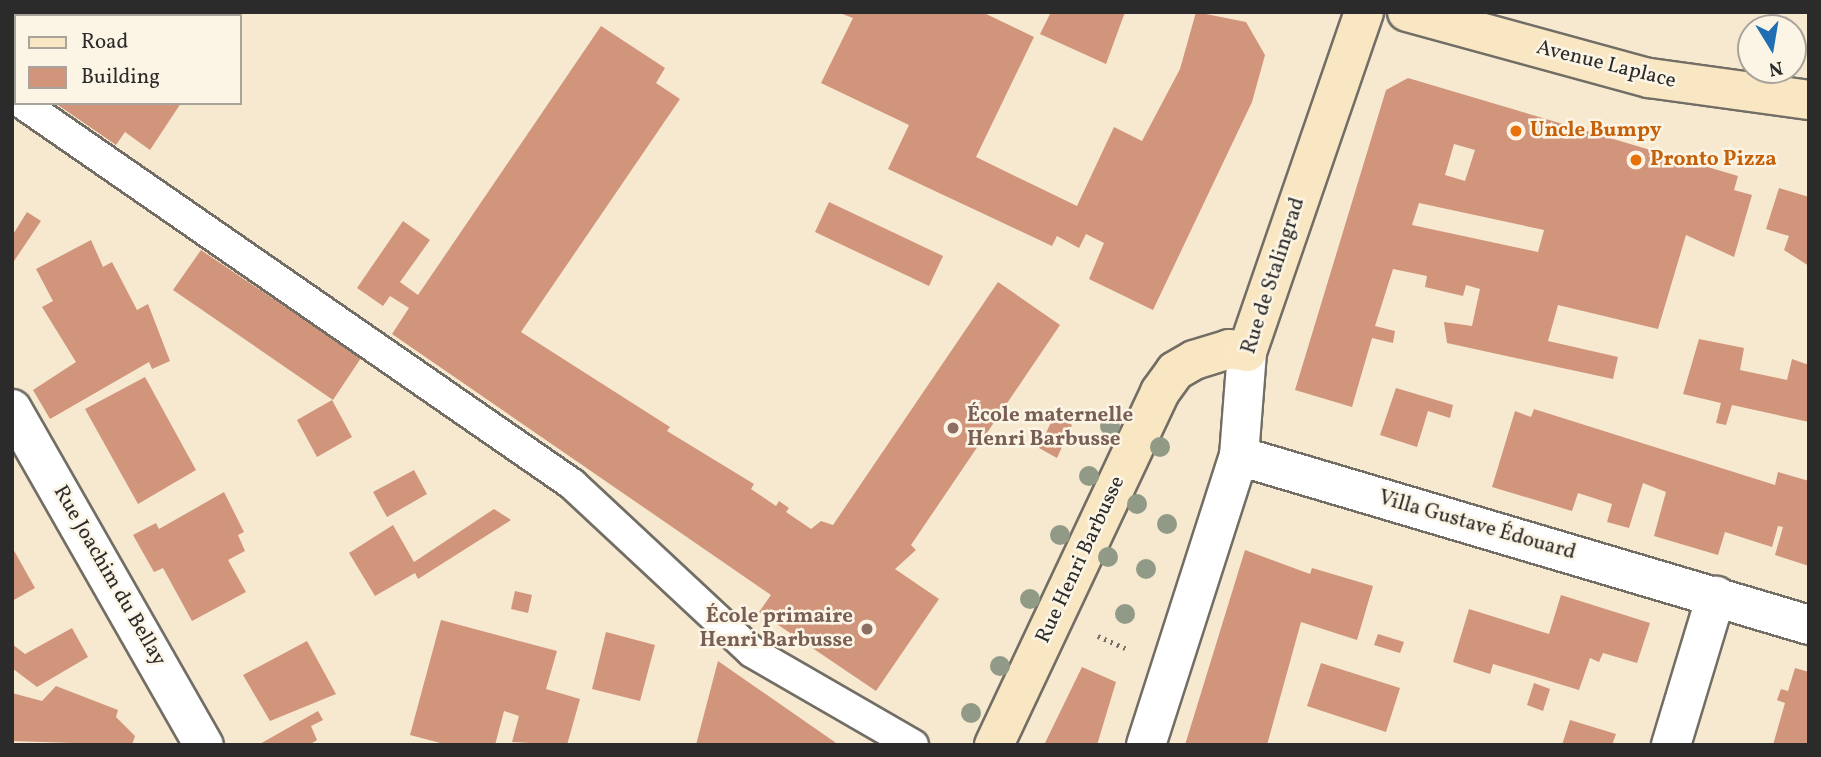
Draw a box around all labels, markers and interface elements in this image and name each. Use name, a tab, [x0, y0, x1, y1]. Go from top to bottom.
legend	[14, 14, 242, 105]
north arrow	[1737, 14, 1807, 84]
text: Road	[81, 28, 128, 57]
street label: Avenue Laplace	[1534, 35, 1678, 95]
text: N	[1766, 54, 1785, 82]
text: Building	[81, 63, 160, 92]
place label: Uncle Bumpy	[1530, 118, 1661, 144]
marker: Uncle Bumpy	[1508, 123, 1524, 139]
place label: Pronto Pizza	[1650, 147, 1777, 173]
marker: Pronto Pizza	[1628, 152, 1644, 168]
street label: Rue de Stalingrad	[1237, 195, 1311, 357]
place label: École maternelle Henri Barbusse	[967, 403, 1133, 453]
marker: École maternelle Henri Barbusse	[945, 420, 961, 436]
street label: Rue Henri Barbusse	[1031, 472, 1131, 648]
street label: Rue Joachim du Bellay	[47, 481, 171, 671]
street label: Villa Gustave Édouard	[1376, 486, 1578, 566]
place label: École primaire Henri Barbusse	[699, 604, 853, 654]
marker: École primaire Henri Barbusse	[859, 621, 875, 637]

